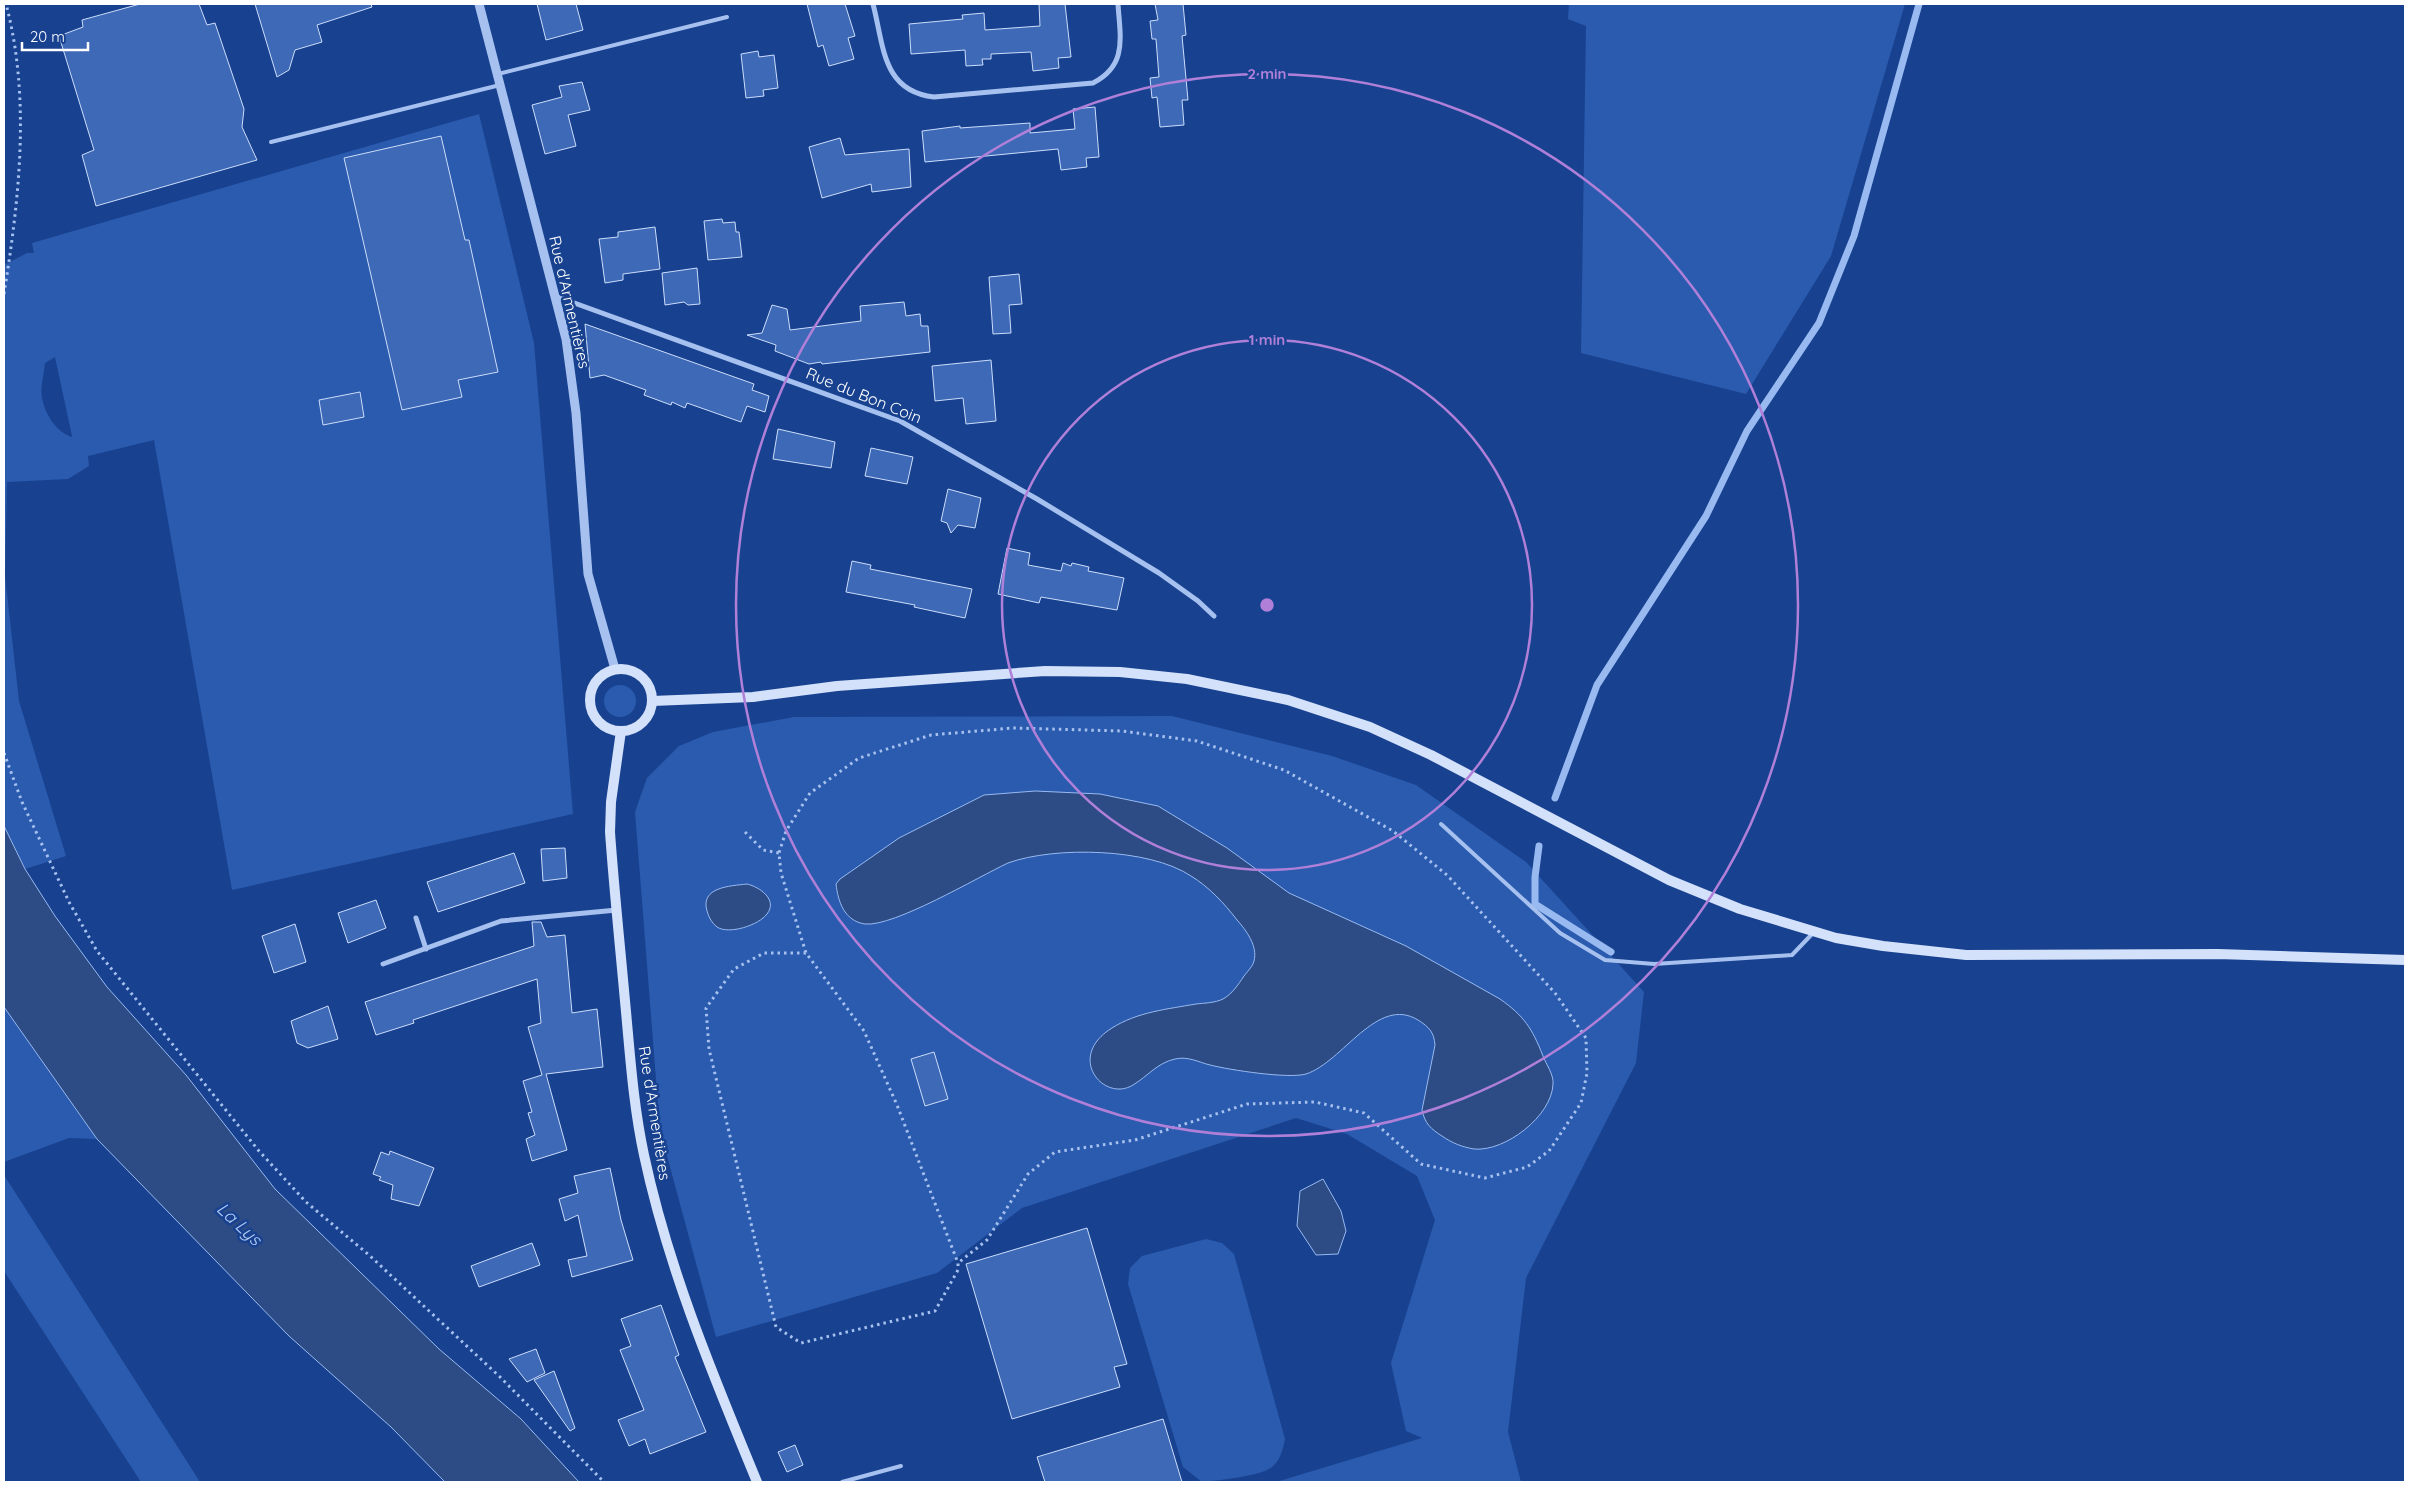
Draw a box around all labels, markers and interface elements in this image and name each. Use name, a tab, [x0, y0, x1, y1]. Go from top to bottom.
scale bar	[22, 20, 89, 52]
text: 20 m	[30, 27, 65, 46]
text: 2 min	[1247, 64, 1287, 83]
street label: Rue d'Armentières	[545, 234, 595, 370]
text: 1 min	[1249, 330, 1285, 349]
street label: Rue du Bon Coin	[803, 363, 925, 427]
centre of rings	[1258, 596, 1276, 614]
street label: Rue d'Armentières	[635, 1045, 675, 1181]
water label: La Lys	[212, 1197, 268, 1251]

